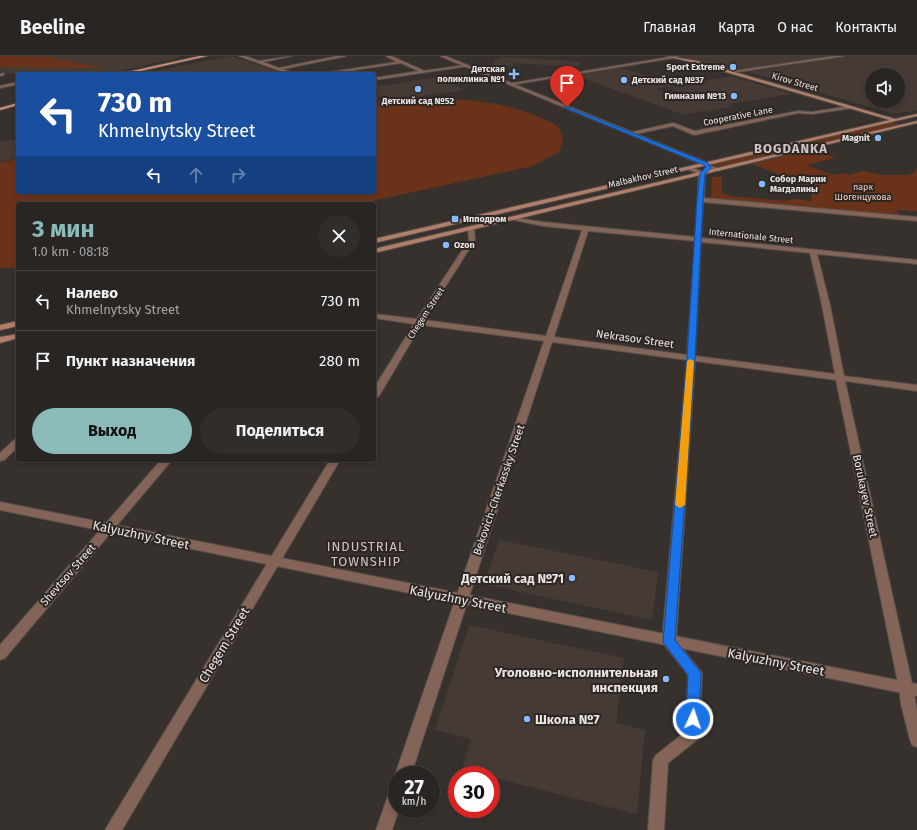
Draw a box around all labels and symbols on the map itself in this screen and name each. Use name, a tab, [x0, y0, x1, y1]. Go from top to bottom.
place label: Sport Extreme	[666, 62, 725, 72]
marker: Sport Extreme	[728, 62, 738, 72]
place label: Детская поликлинка №1	[437, 64, 505, 84]
pin	[550, 66, 584, 107]
marker: Детская поликлинка №1	[508, 68, 520, 80]
street label: Kirov Street	[771, 71, 820, 94]
marker: Детский сад №37	[619, 75, 629, 85]
place label: Детский сад №37	[631, 75, 705, 85]
marker: Детский сад №52	[413, 84, 423, 94]
place label: Гимназия №13	[665, 91, 726, 101]
marker: Гимназия №13	[729, 91, 739, 101]
place label: Детский сад №52	[381, 96, 454, 106]
street label: Cooperative Lane	[702, 104, 774, 128]
place label: Magnit	[842, 133, 871, 143]
marker: Magnit	[873, 133, 883, 143]
district label: BOGDANKA	[754, 141, 828, 156]
street label: Malbakhov Street	[607, 164, 679, 190]
place label: Собор Марии Магдалины	[770, 174, 826, 194]
marker: Собор Марии Магдалины	[757, 179, 767, 189]
park label: парк Шогенцукова	[835, 182, 891, 202]
marker: Ипподром	[450, 214, 460, 224]
place label: Ипподром	[463, 214, 506, 224]
street label: Internationale Street	[708, 227, 795, 245]
marker: Ozon	[441, 240, 451, 250]
place label: Ozon	[454, 240, 475, 250]
street label: Chegem Street	[406, 285, 447, 341]
street label: Nekrasov Street	[595, 327, 675, 351]
street label: Bekovich-Cherkassky Street	[471, 423, 528, 557]
street label: Borukayev Street	[850, 453, 880, 539]
street label: Kalyuzhny Street	[91, 517, 191, 553]
district label: INDUSTRIAL TOWNSHIP	[327, 539, 405, 569]
street label: Shevtsov Street	[38, 541, 98, 608]
place label: Детский сад №71	[460, 571, 564, 586]
marker: Детский сад №71	[567, 573, 577, 583]
street label: Kalyuzhny Street	[408, 582, 508, 616]
street label: Chegem Street	[196, 604, 253, 685]
street label: Kalyuzhny Street	[726, 645, 826, 679]
place label: Уголовно-исполнительная инспекция	[494, 665, 658, 695]
marker: Уголовно-исполнительная инспекция	[661, 674, 671, 684]
position arrow	[672, 698, 714, 740]
place label: Школа №7	[535, 712, 600, 727]
marker: Школа №7	[522, 714, 532, 724]
speed limit sign: 30	[448, 766, 500, 818]

